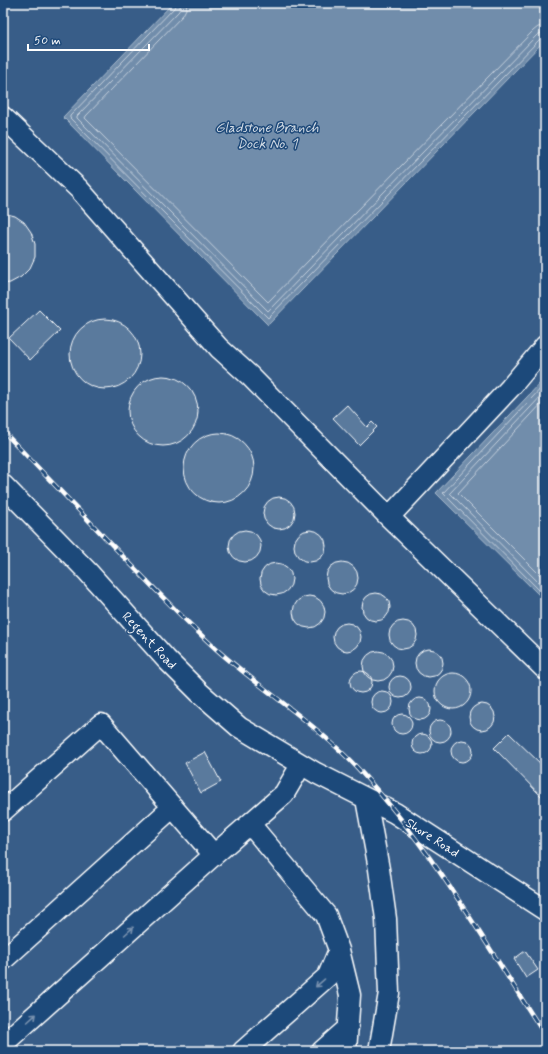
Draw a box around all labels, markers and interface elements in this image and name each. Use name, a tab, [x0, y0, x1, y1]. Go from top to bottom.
scale bar	[28, 26, 149, 52]
text: 50 m	[34, 33, 61, 49]
water label: Gladstone Branch Dock No. 1	[215, 119, 319, 153]
street label: Regent Road	[116, 609, 180, 675]
street label: Shore Road	[402, 815, 462, 862]
one-way arrow	[124, 926, 134, 936]
one-way arrow	[315, 978, 325, 987]
one-way arrow	[27, 1013, 37, 1022]

